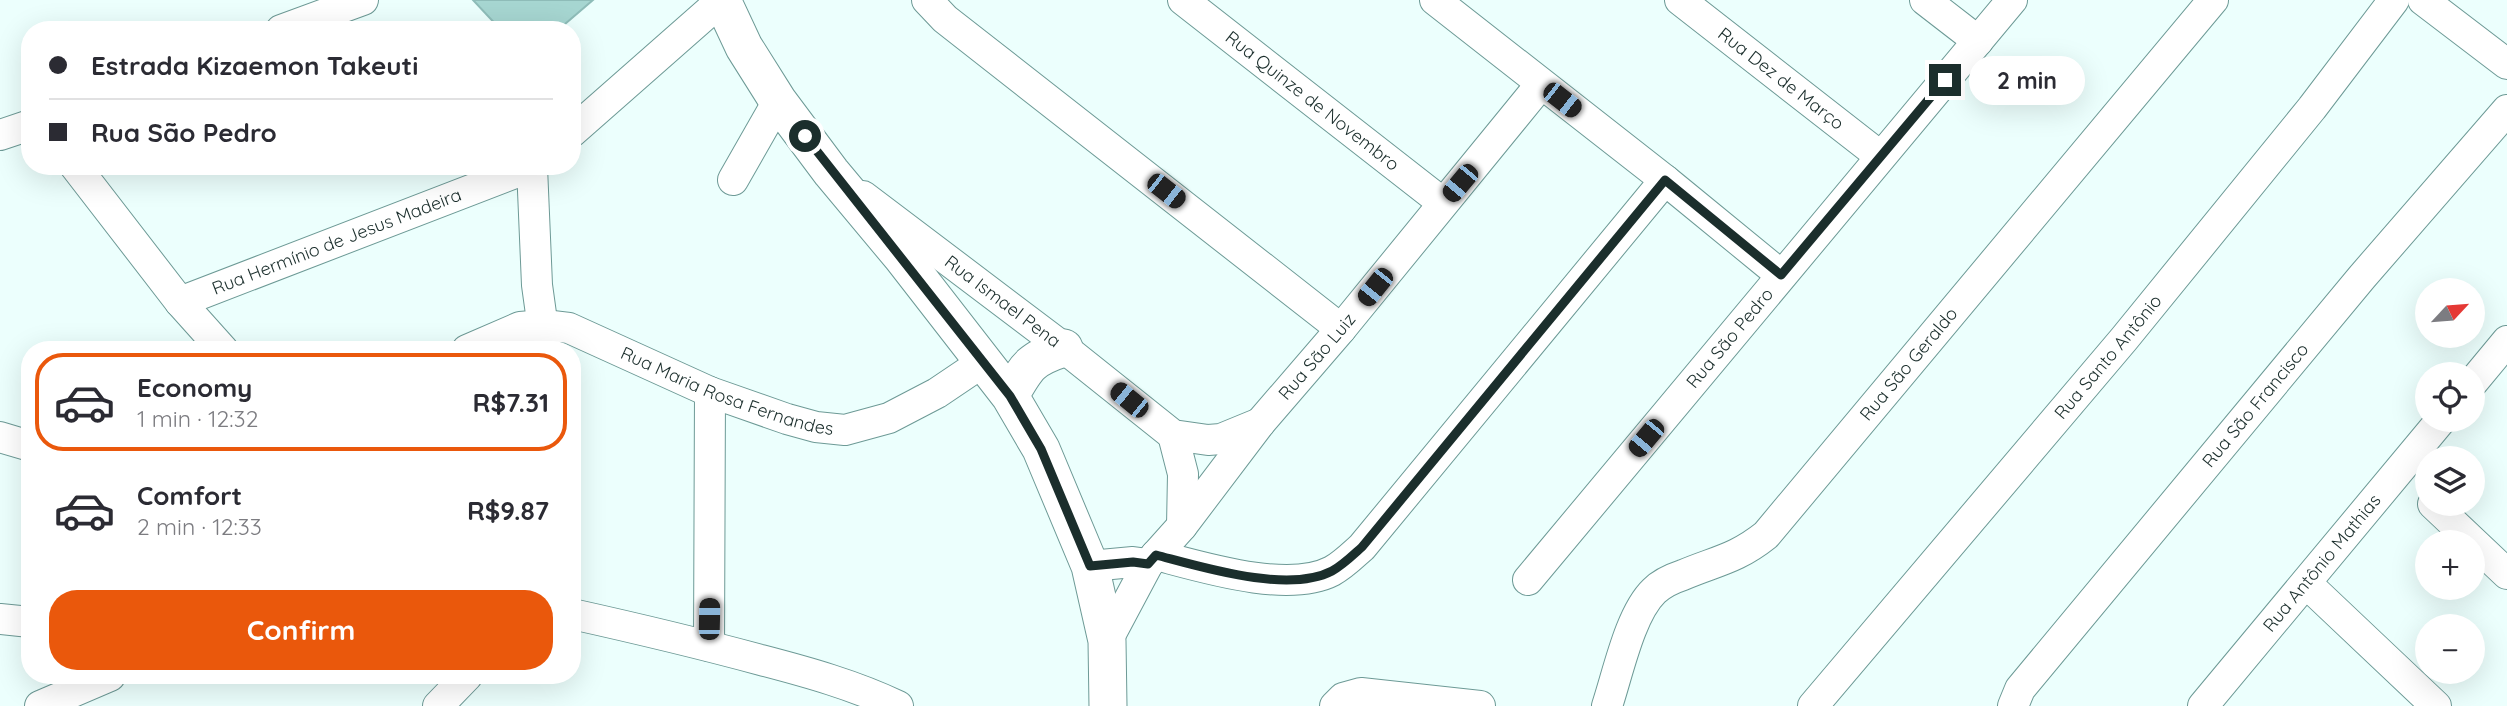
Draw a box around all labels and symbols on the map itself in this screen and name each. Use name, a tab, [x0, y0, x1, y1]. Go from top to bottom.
street label: Rua Dez de Março	[1714, 22, 1849, 135]
street label: Rua Quinze de Novembro	[1221, 26, 1404, 176]
callout: 2 min	[1969, 56, 2085, 104]
route end	[1929, 64, 1961, 96]
car	[1539, 79, 1586, 121]
route start	[789, 120, 821, 152]
car	[1439, 160, 1482, 206]
car	[1143, 170, 1190, 212]
street label: Rua Hermínio de Jesus Madeira	[209, 183, 465, 300]
street label: Rua Ismael Pena	[940, 250, 1065, 352]
car	[1354, 264, 1397, 310]
north arrow	[2415, 278, 2485, 348]
street label: Rua São Pedro	[1681, 283, 1778, 393]
street label: Rua Santo Antônio	[2049, 290, 2166, 424]
street label: Rua São Geraldo	[1854, 302, 1962, 425]
street label: Rua São Luiz	[1273, 308, 1360, 404]
street label: Rua São Francisco	[2197, 338, 2313, 472]
street label: Rua Maria Rosa Fernandes	[617, 341, 835, 440]
car	[1107, 379, 1152, 421]
car	[1625, 415, 1668, 461]
street label: Rua Antônio Mathias	[2258, 489, 2386, 636]
car	[699, 598, 720, 640]

